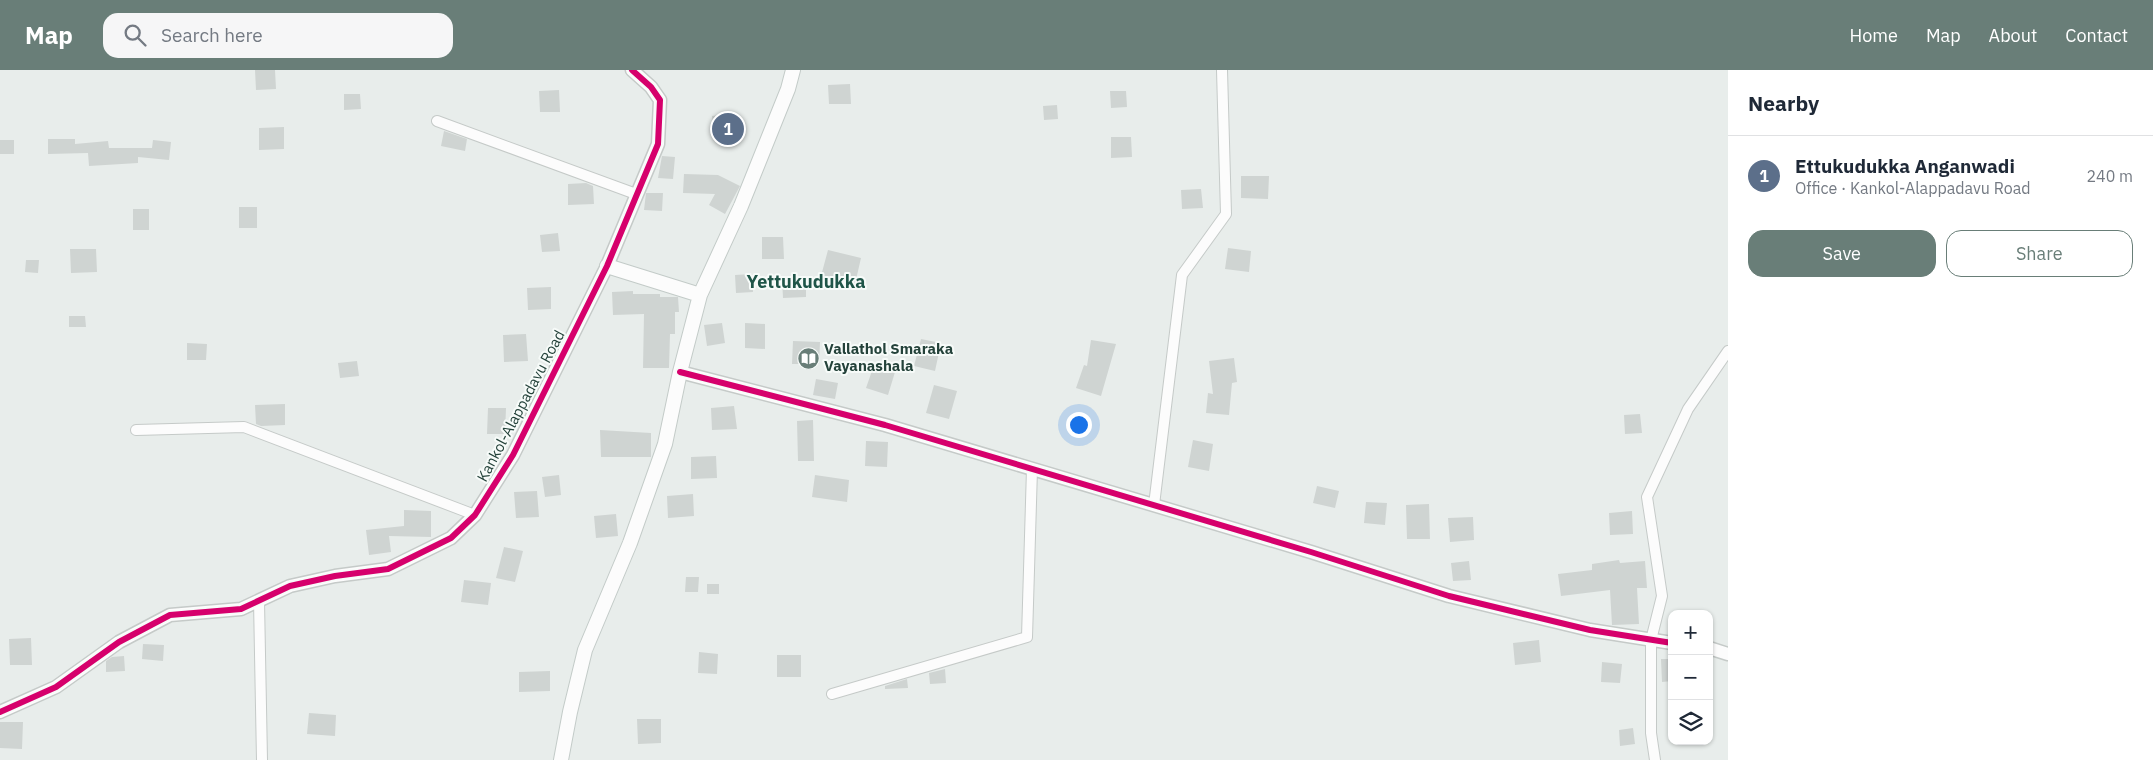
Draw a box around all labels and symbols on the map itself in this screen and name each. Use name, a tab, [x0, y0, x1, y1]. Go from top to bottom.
pin: 1	[712, 110, 744, 148]
district label: Yettukudukka	[747, 270, 865, 293]
street label: Kankol-Alappadavu Road	[472, 327, 569, 485]
place label: Vallathol Smaraka Vayanashala	[824, 339, 954, 375]
library icon: Vallathol Smaraka Vayanashala	[796, 346, 820, 370]
your location	[1066, 412, 1092, 438]

